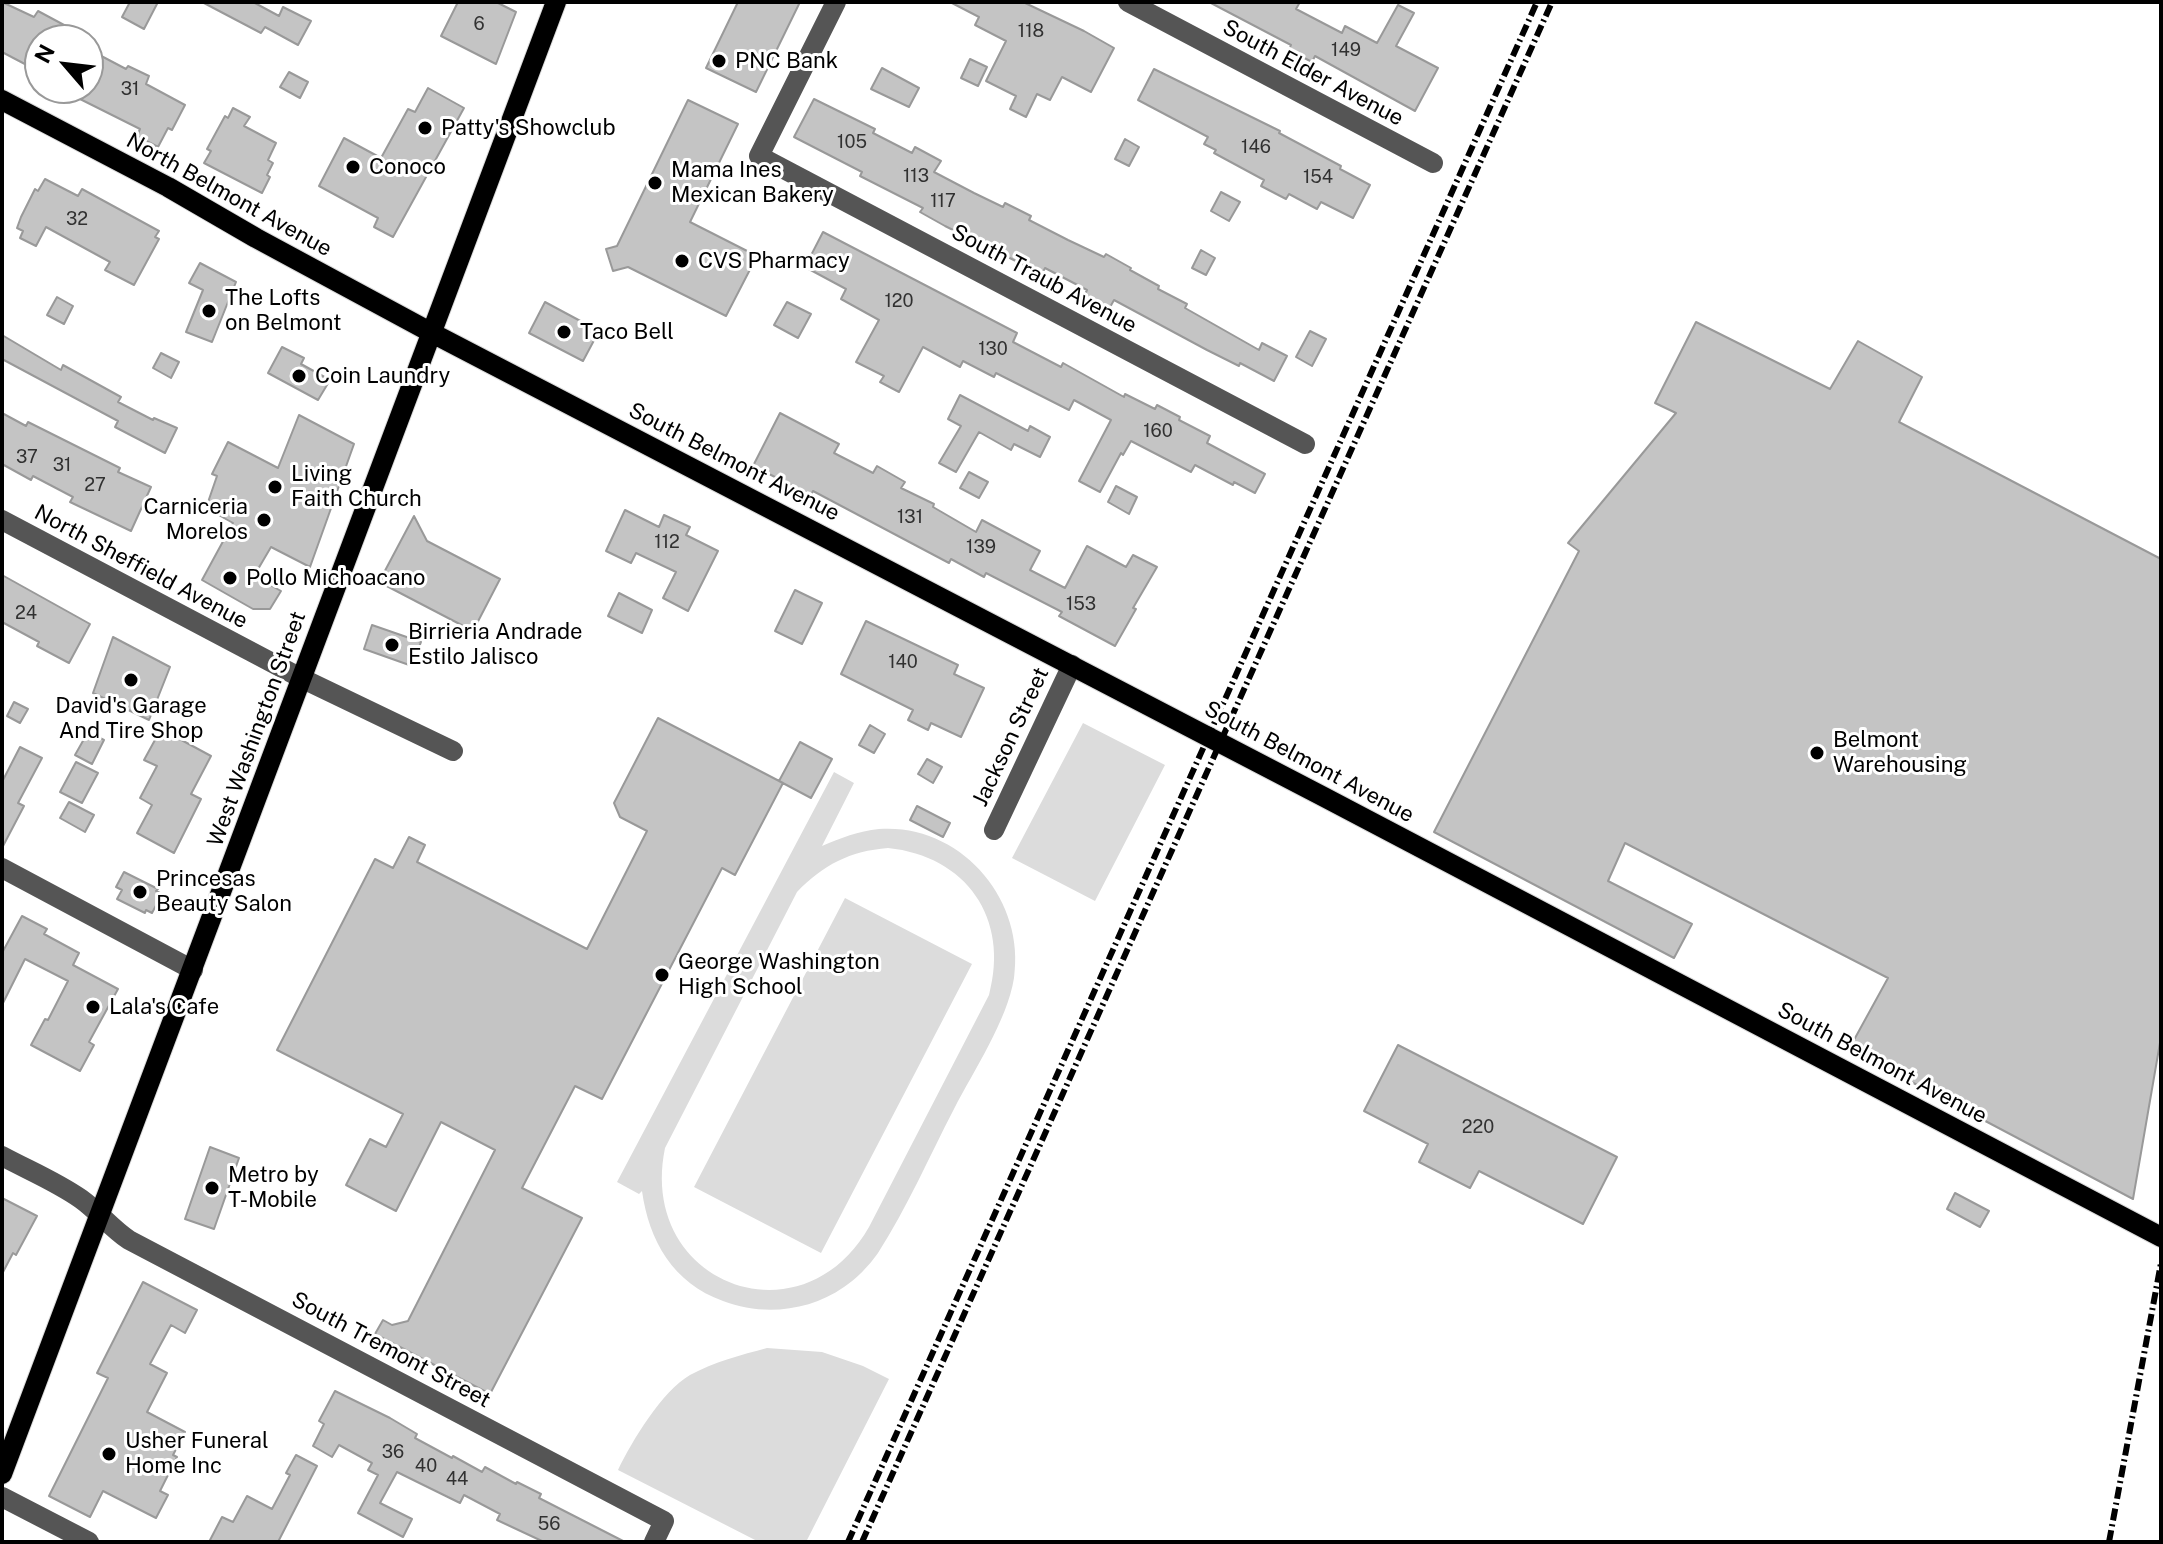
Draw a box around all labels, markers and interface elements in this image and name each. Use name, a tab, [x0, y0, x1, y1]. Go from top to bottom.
house number: 6	[473, 13, 485, 35]
street label: South Elder Avenue	[1218, 14, 1408, 132]
house number: 118	[1018, 20, 1044, 42]
north arrow	[24, 24, 104, 104]
house number: 149	[1331, 39, 1361, 61]
text: N	[29, 40, 60, 67]
place label: PNC Bank	[735, 48, 838, 74]
marker: PNC Bank	[710, 52, 728, 70]
house number: 31	[121, 78, 139, 100]
place label: Patty's Showclub	[441, 115, 616, 141]
marker: Patty's Showclub	[416, 119, 434, 137]
street label: North Belmont Avenue	[122, 128, 336, 262]
house number: 105	[837, 131, 867, 153]
house number: 146	[1241, 136, 1271, 158]
place label: Conoco	[369, 154, 446, 180]
place label: Mama Ines Mexican Bakery	[671, 157, 834, 208]
marker: Conoco	[344, 158, 362, 176]
house number: 113	[903, 165, 929, 187]
house number: 154	[1303, 166, 1333, 188]
marker: Mama Ines Mexican Bakery	[646, 174, 664, 192]
house number: 117	[930, 190, 956, 212]
house number: 32	[66, 208, 88, 230]
street label: South Traub Avenue	[947, 219, 1141, 339]
place label: CVS Pharmacy	[698, 248, 850, 274]
marker: CVS Pharmacy	[673, 252, 691, 270]
place label: The Lofts on Belmont	[225, 285, 342, 336]
house number: 120	[884, 290, 914, 312]
marker: The Lofts on Belmont	[200, 302, 218, 320]
place label: Taco Bell	[580, 319, 674, 345]
marker: Taco Bell	[555, 323, 573, 341]
house number: 130	[978, 338, 1008, 360]
place label: Coin Laundry	[315, 363, 450, 389]
marker: Coin Laundry	[290, 367, 308, 385]
street label: South Belmont Avenue	[624, 397, 844, 527]
house number: 160	[1143, 420, 1173, 442]
house number: 37	[16, 446, 38, 468]
house number: 31	[53, 454, 71, 476]
place label: Living Faith Church	[291, 461, 422, 512]
house number: 27	[84, 474, 106, 496]
marker: Living Faith Church	[266, 478, 284, 496]
place label: Carniceria Morelos	[144, 494, 248, 546]
street label: North Sheffield Avenue	[30, 499, 252, 635]
house number: 131	[897, 506, 923, 528]
marker: Carniceria Morelos	[255, 511, 273, 529]
house number: 112	[654, 531, 680, 553]
house number: 139	[966, 536, 996, 558]
place label: Pollo Michoacano	[246, 565, 425, 591]
marker: Pollo Michoacano	[221, 569, 239, 587]
house number: 153	[1066, 593, 1096, 615]
house number: 24	[15, 602, 37, 624]
street label: West Washington Street	[202, 608, 312, 850]
place label: Birrieria Andrade Estilo Jalisco	[408, 619, 583, 670]
marker: Birrieria Andrade Estilo Jalisco	[383, 636, 401, 654]
house number: 140	[888, 651, 918, 673]
street label: Jackson Street	[967, 663, 1055, 811]
marker: David's Garage And Tire Shop	[122, 671, 140, 689]
place label: David's Garage And Tire Shop	[55, 693, 207, 744]
street label: South Belmont Avenue	[1200, 696, 1418, 828]
place label: Belmont Warehousing	[1833, 727, 1967, 778]
marker: Belmont Warehousing	[1808, 744, 1826, 762]
place label: Princesas Beauty Salon	[156, 866, 292, 918]
marker: Princesas Beauty Salon	[131, 883, 149, 901]
place label: George Washington High School	[678, 949, 880, 1000]
marker: George Washington High School	[653, 966, 671, 984]
place label: Lala's Cafe	[109, 994, 219, 1020]
street label: South Belmont Avenue	[1773, 997, 1991, 1129]
marker: Lala's Cafe	[84, 998, 102, 1016]
house number: 220	[1462, 1116, 1494, 1138]
place label: Metro by T-Mobile	[228, 1162, 319, 1214]
marker: Metro by T-Mobile	[203, 1179, 221, 1197]
street label: South Tremont Street	[287, 1286, 495, 1414]
place label: Usher Funeral Home Inc	[125, 1428, 269, 1480]
house number: 36	[382, 1441, 404, 1463]
marker: Usher Funeral Home Inc	[100, 1445, 118, 1463]
house number: 40	[415, 1455, 437, 1477]
house number: 44	[446, 1468, 468, 1490]
house number: 56	[538, 1513, 560, 1535]

